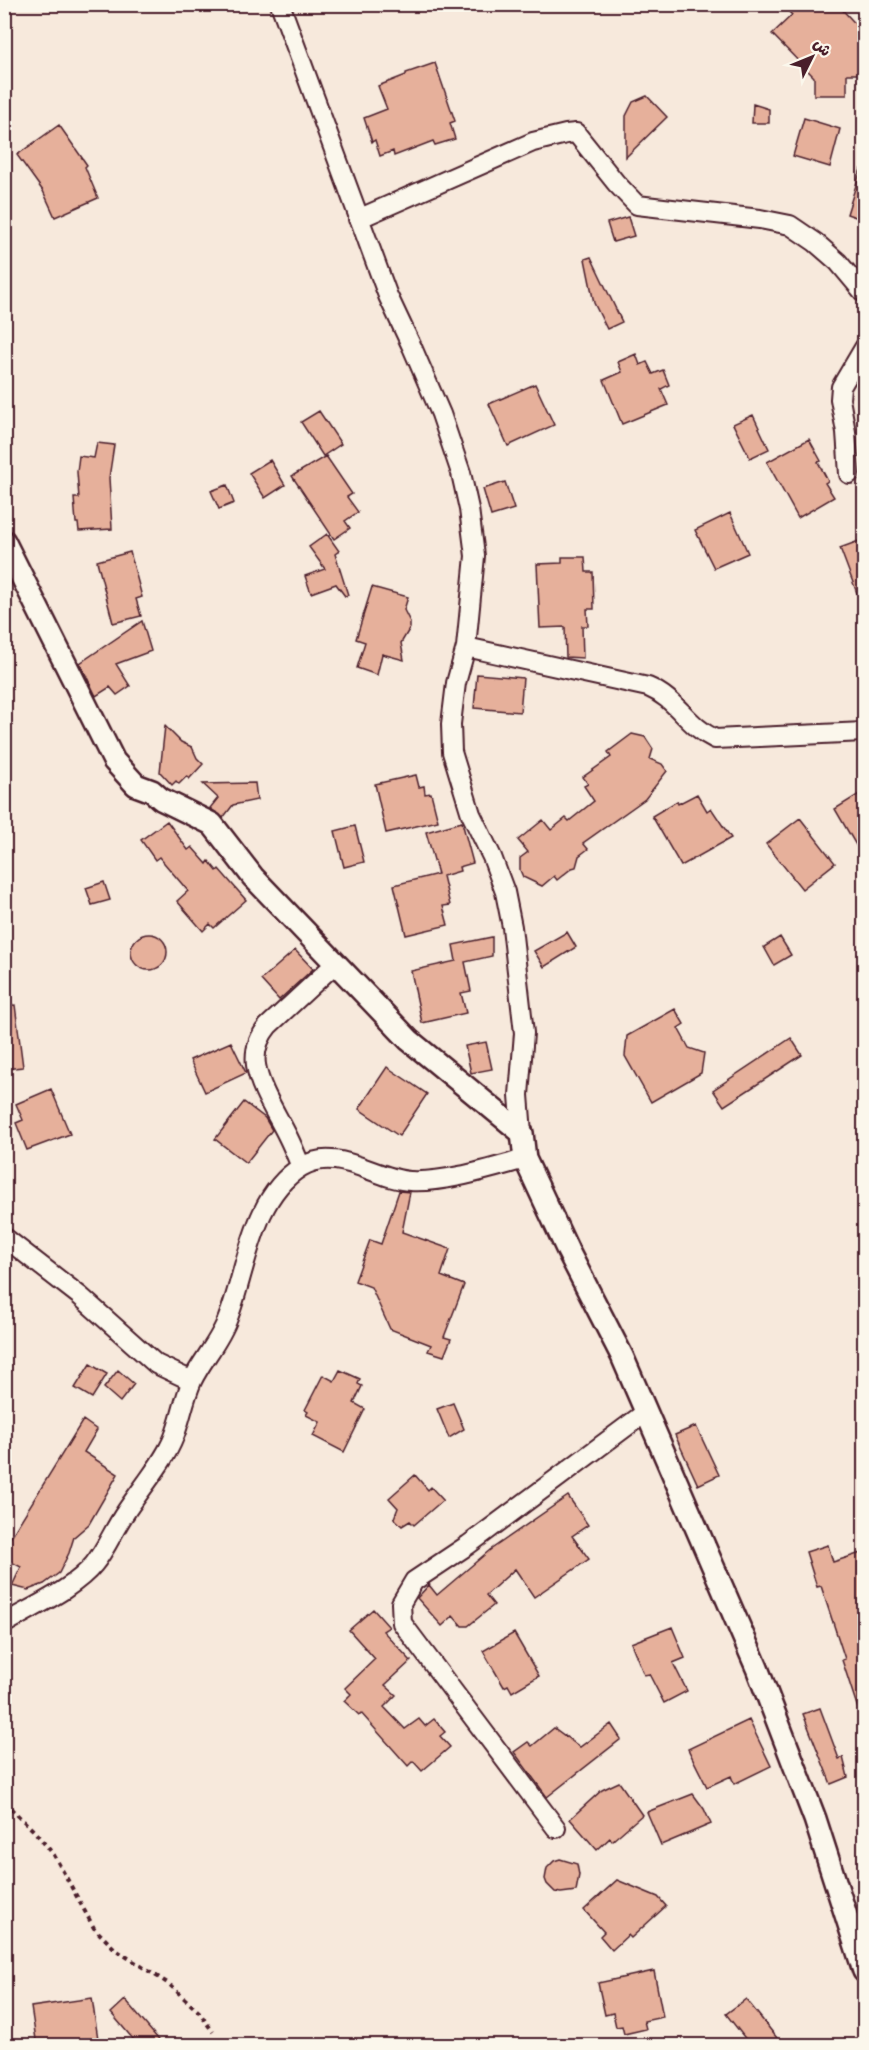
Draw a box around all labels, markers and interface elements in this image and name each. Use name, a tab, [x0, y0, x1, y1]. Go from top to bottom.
north arrow	[782, 27, 842, 87]
text: ش	[809, 35, 835, 61]

